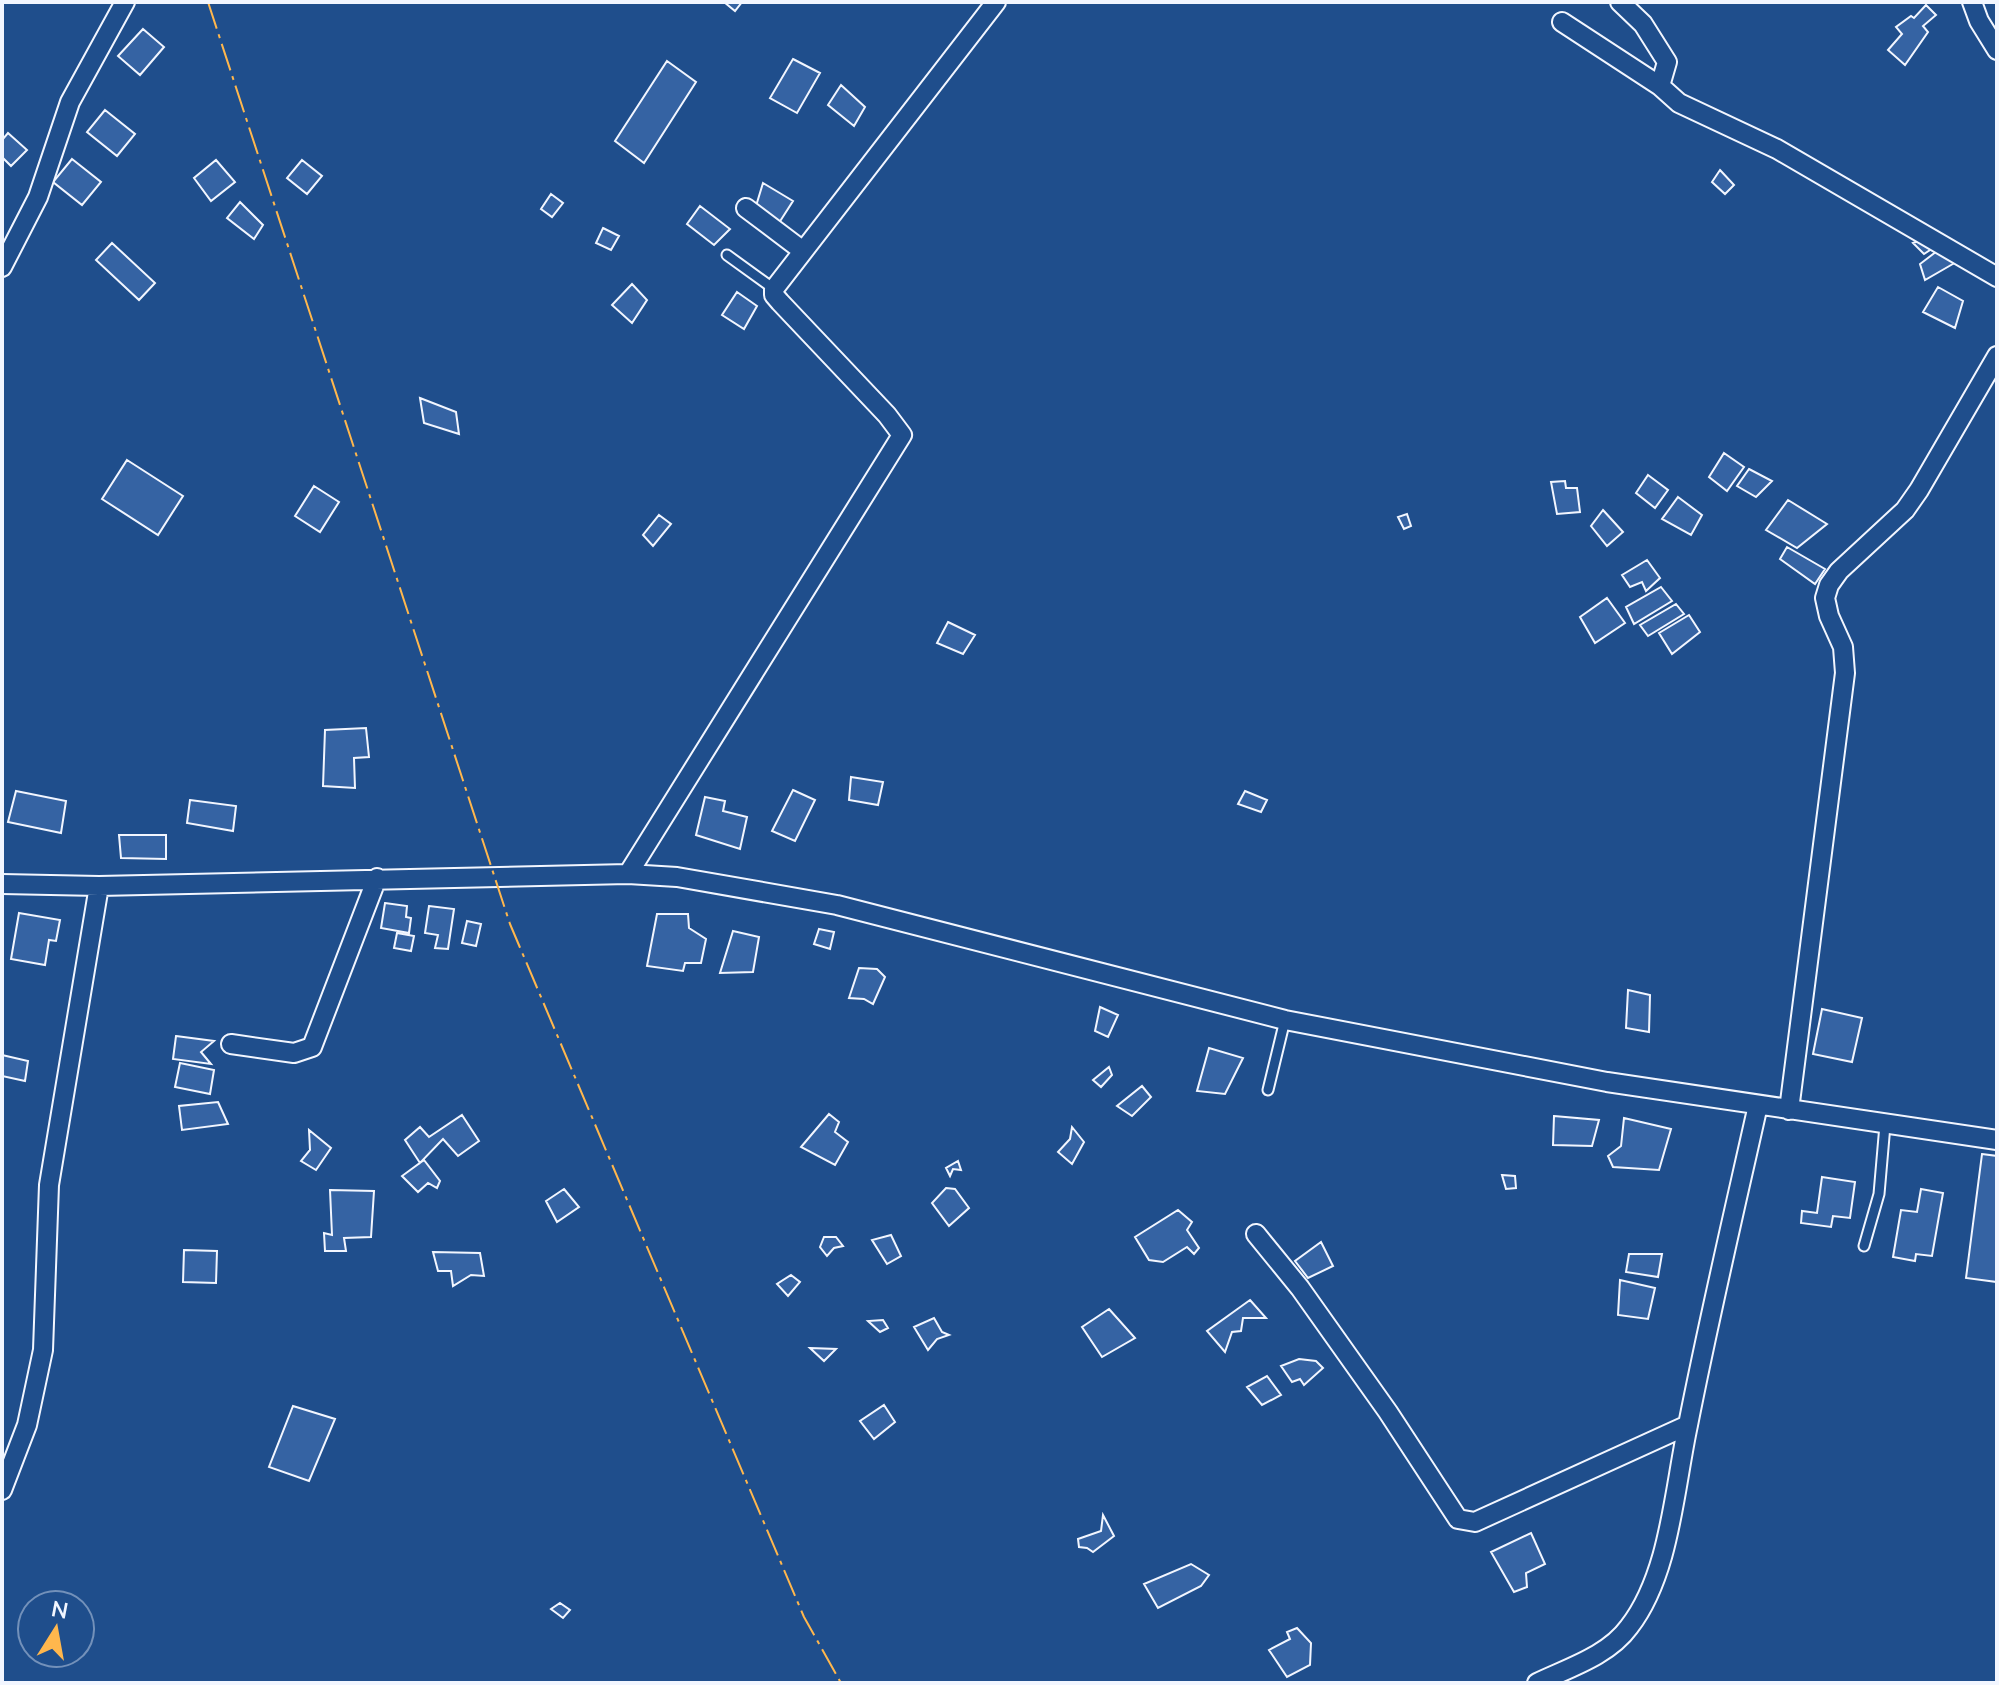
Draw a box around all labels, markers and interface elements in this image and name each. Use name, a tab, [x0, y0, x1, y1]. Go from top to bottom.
north arrow	[16, 1589, 96, 1669]
text: N	[49, 1594, 71, 1627]

